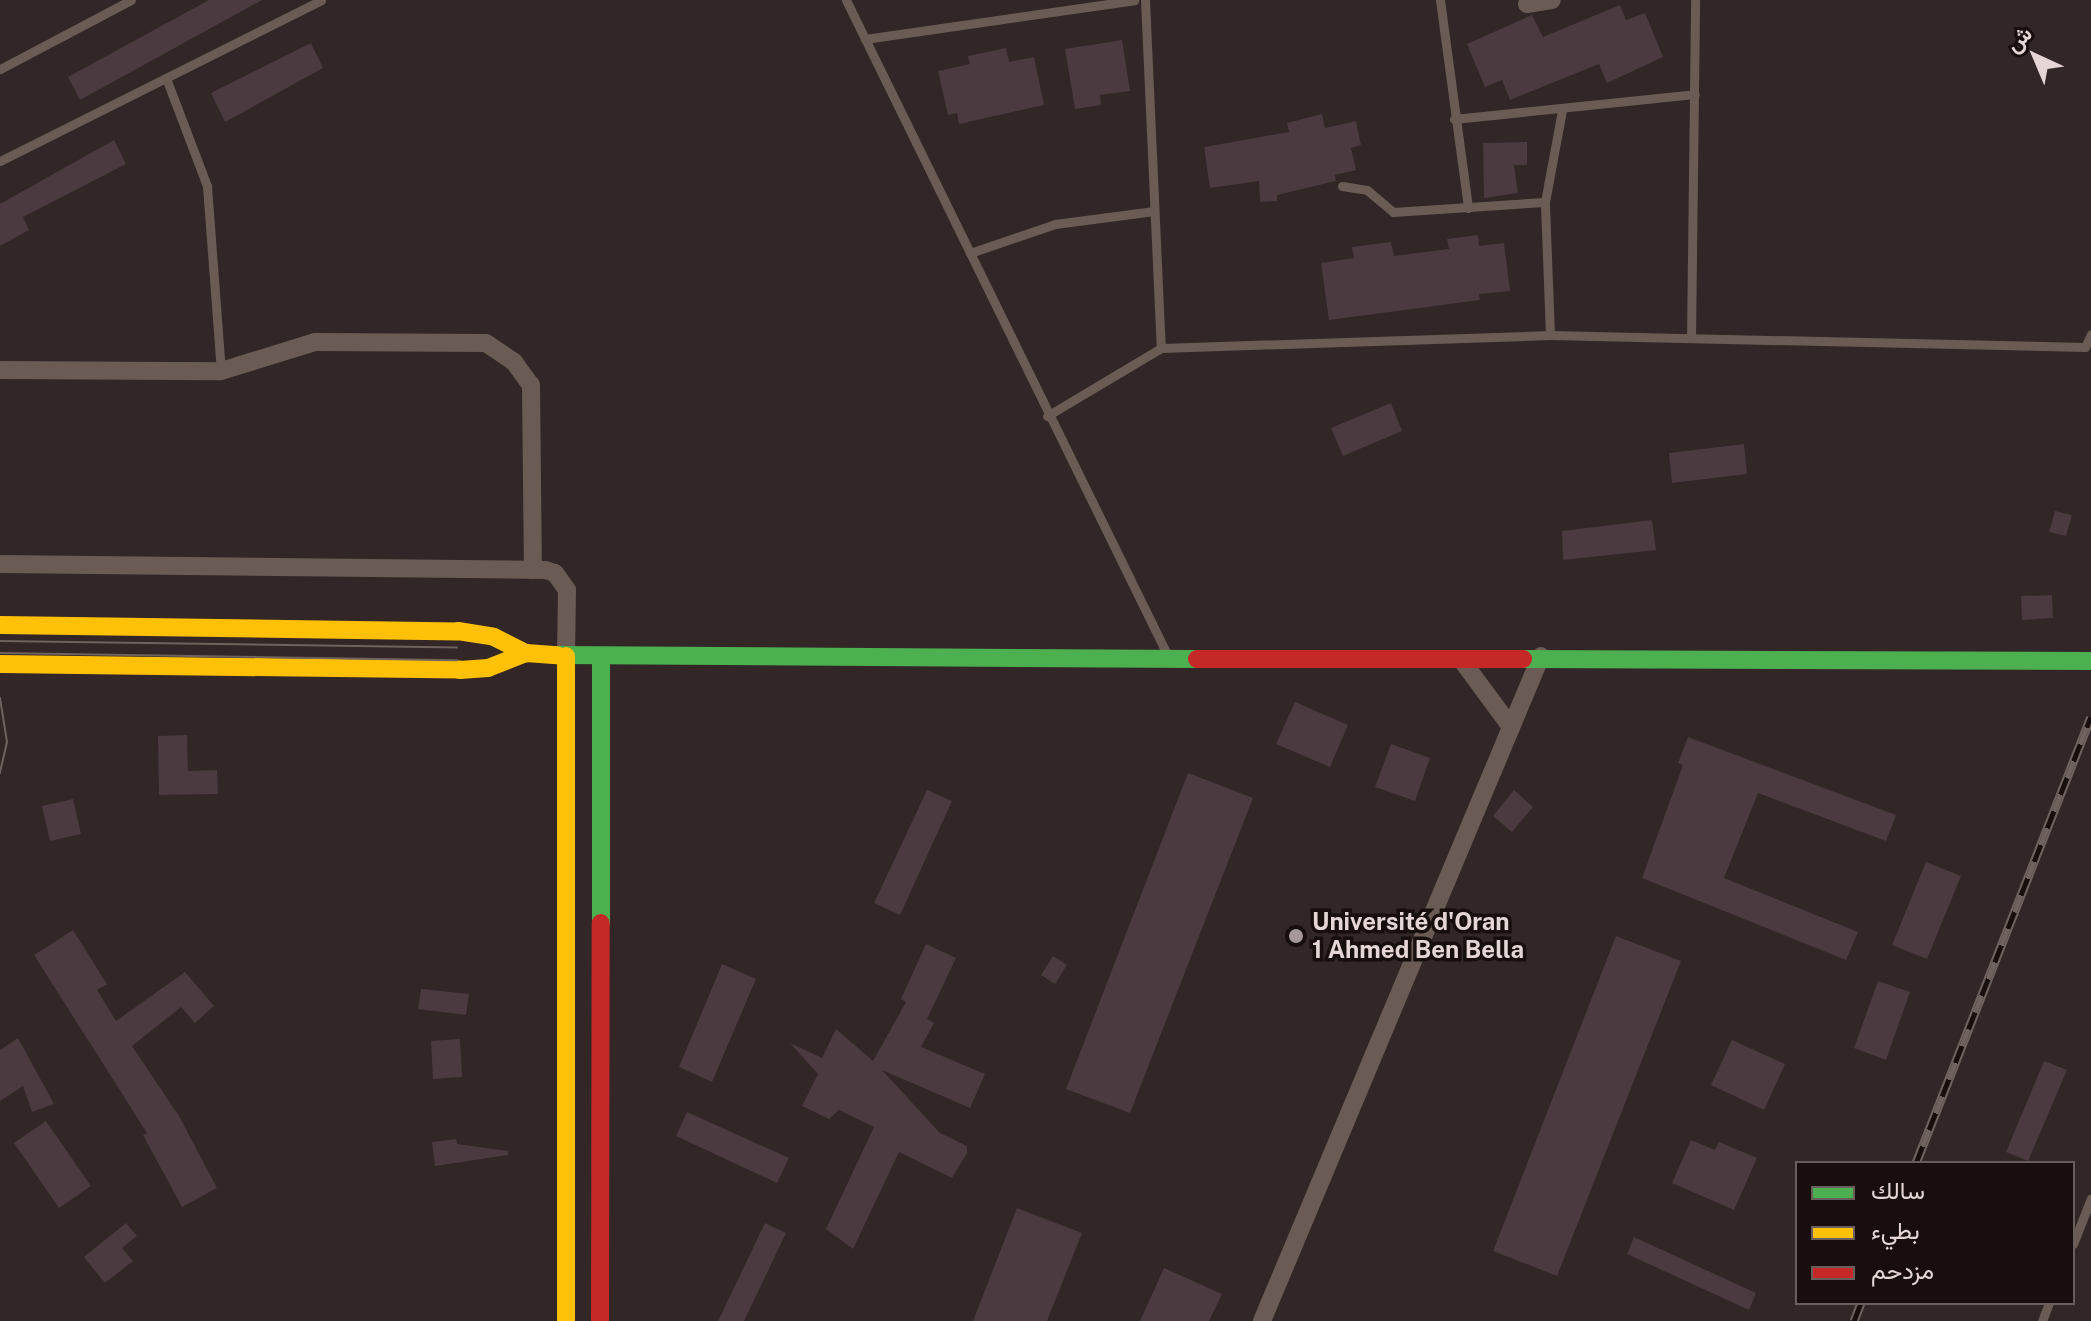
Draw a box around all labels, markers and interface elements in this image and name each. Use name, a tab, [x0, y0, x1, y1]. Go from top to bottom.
north arrow	[1995, 16, 2075, 96]
text: ش	[2000, 20, 2037, 57]
place label: Université d'Oran 1 Ahmed Ben Bella	[1312, 908, 1524, 964]
marker: Université d'Oran 1 Ahmed Ben Bella	[1287, 927, 1305, 945]
legend	[1795, 1161, 2075, 1305]
text: سالك	[1871, 1176, 1925, 1204]
text: بطيء	[1871, 1216, 1920, 1244]
text: مزدحم	[1871, 1256, 1934, 1284]

